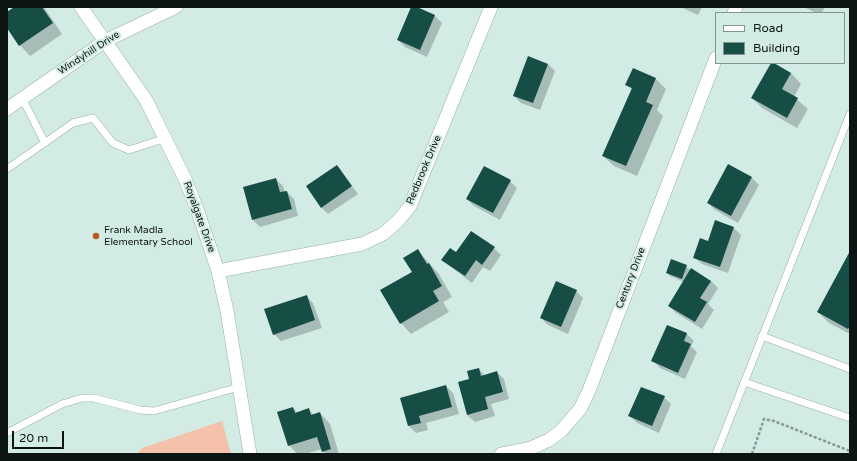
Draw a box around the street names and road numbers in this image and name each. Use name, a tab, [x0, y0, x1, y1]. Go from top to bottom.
street label: Windyhill Drive	[56, 29, 122, 77]
street label: Redbrook Drive	[404, 134, 444, 206]
street label: Royalgate Drive	[181, 180, 217, 254]
street label: Century Drive	[614, 246, 648, 310]

